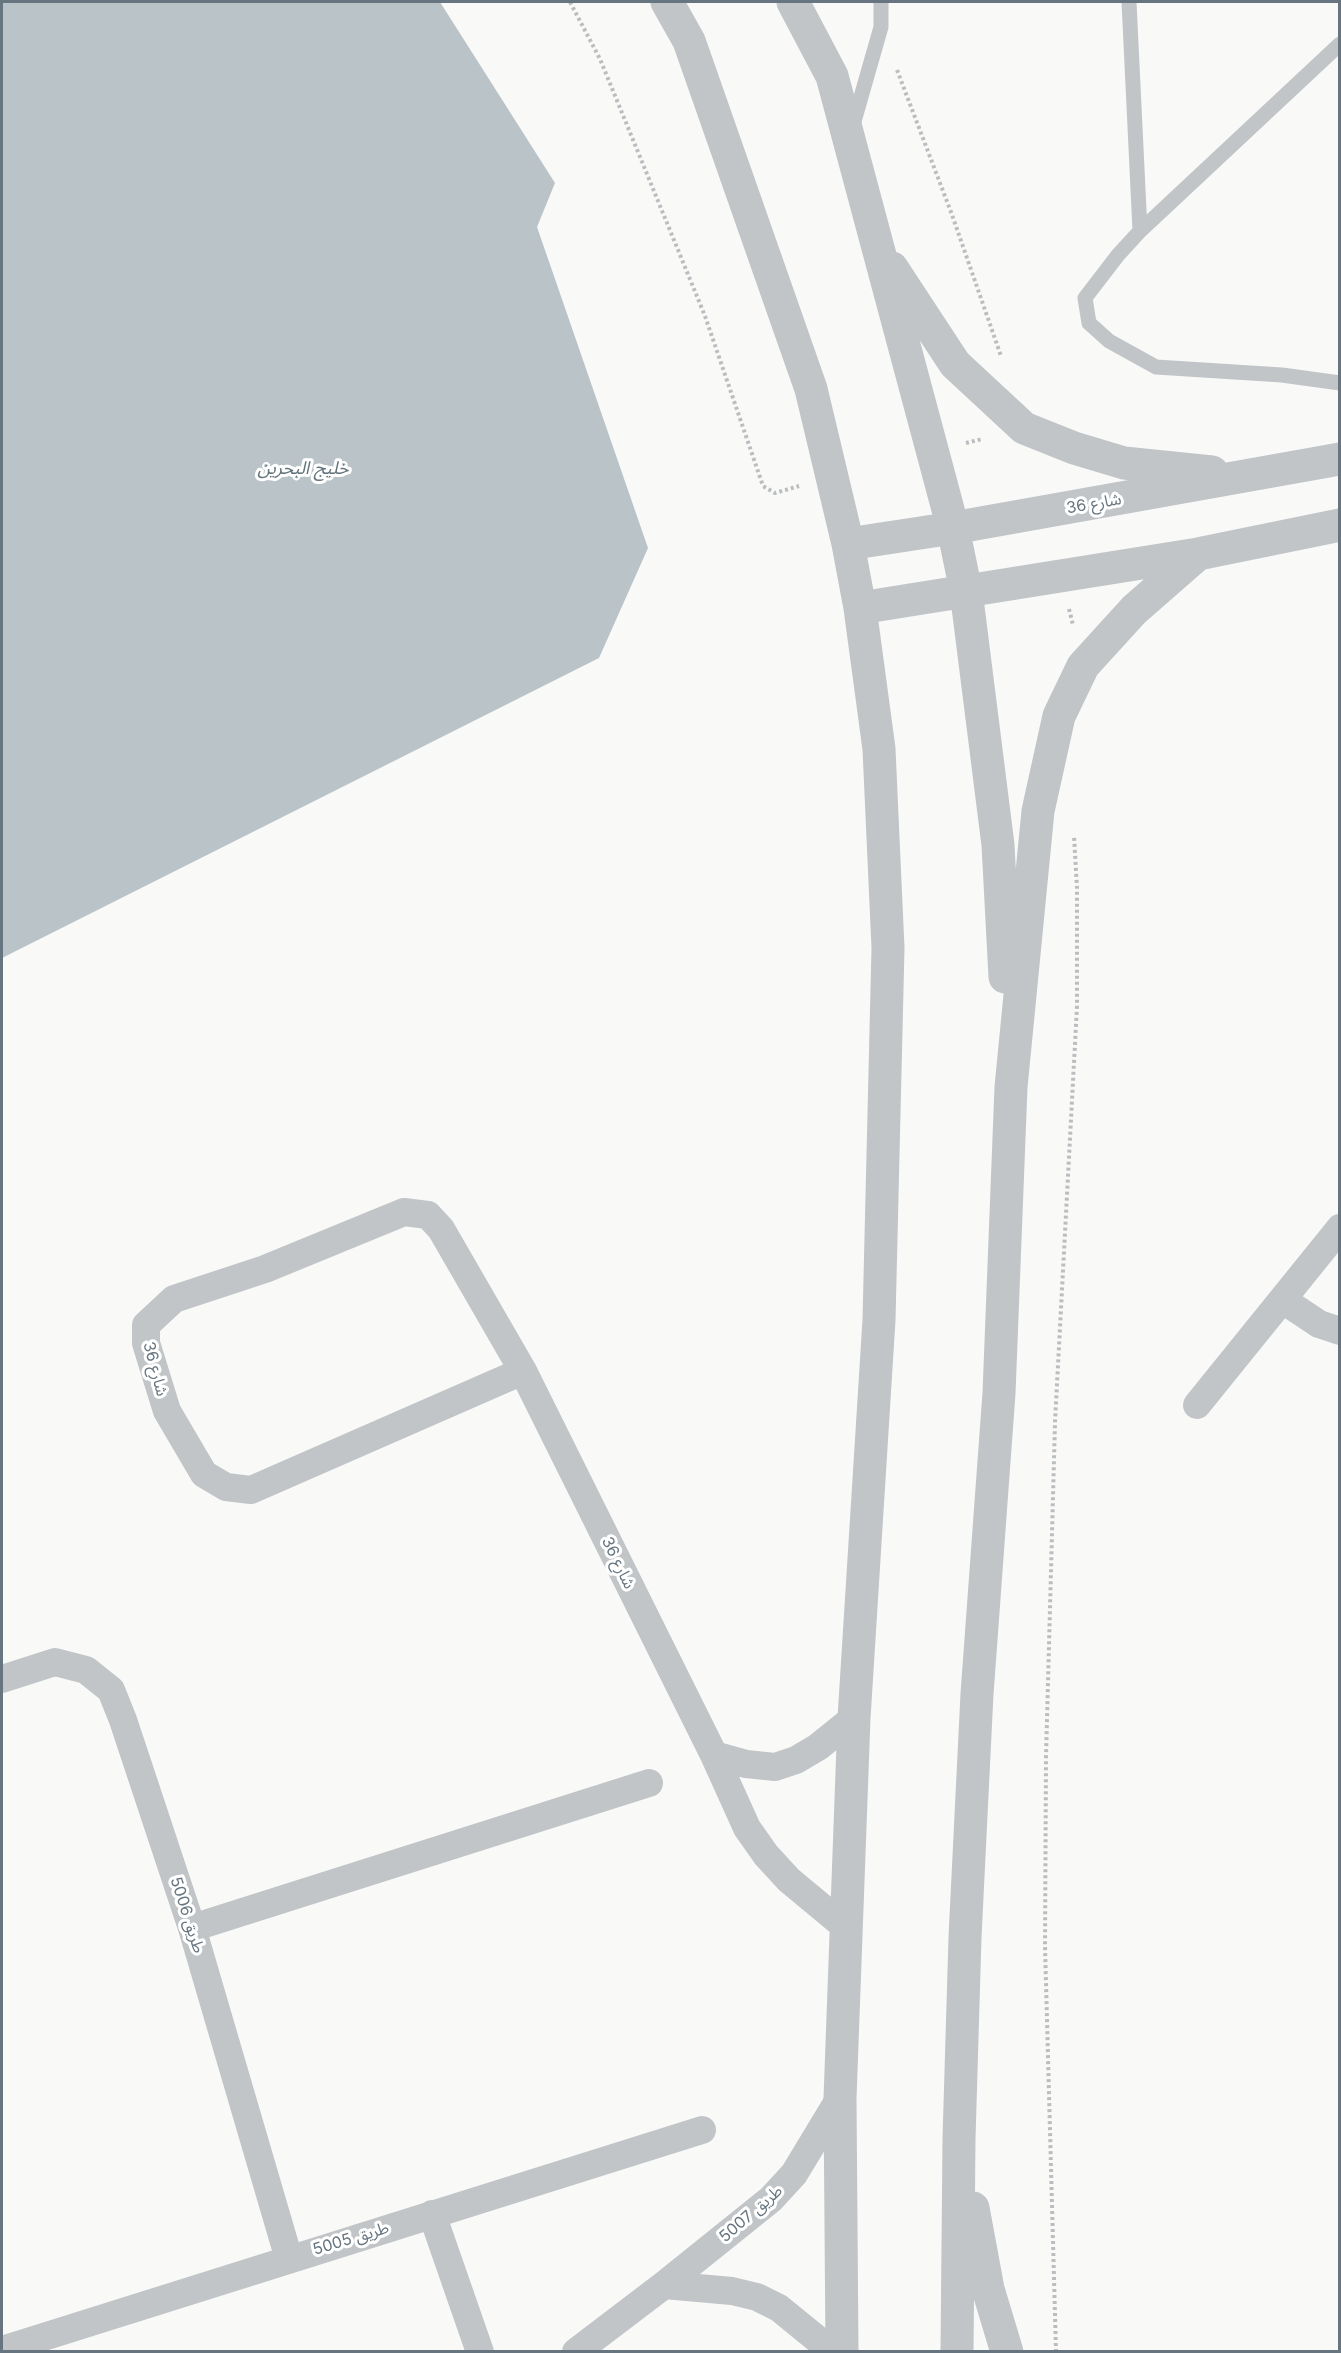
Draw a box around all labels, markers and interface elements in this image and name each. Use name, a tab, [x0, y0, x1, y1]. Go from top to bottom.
water label: خليج البحرين	[257, 458, 349, 480]
street label: شارع 36	[1065, 490, 1123, 518]
street label: شارع 36	[139, 1340, 171, 1398]
street label: شارع 36	[597, 1534, 639, 1592]
street label: طريق 5006	[166, 1875, 208, 1955]
street label: طريق 5007	[715, 2181, 787, 2247]
street label: طريق 5005	[311, 2218, 391, 2260]

